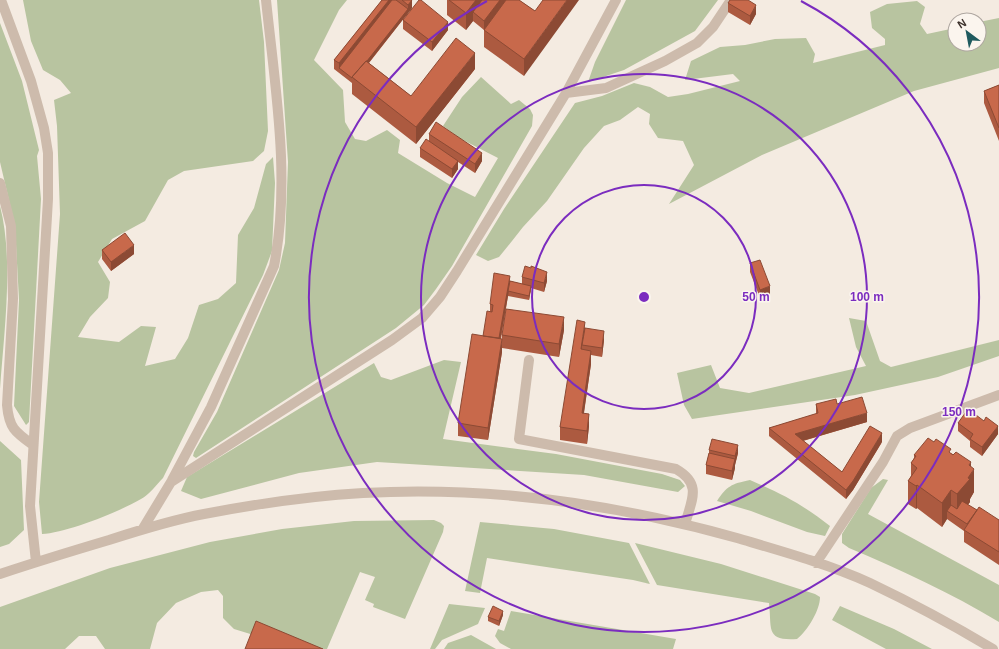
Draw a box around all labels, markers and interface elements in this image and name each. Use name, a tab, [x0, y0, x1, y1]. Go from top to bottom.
north arrow	[947, 12, 987, 52]
text: N	[955, 16, 968, 31]
centre of rings	[637, 290, 651, 304]
text: 50 m	[742, 290, 770, 304]
text: 100 m	[850, 290, 884, 304]
text: 150 m	[942, 405, 976, 419]

